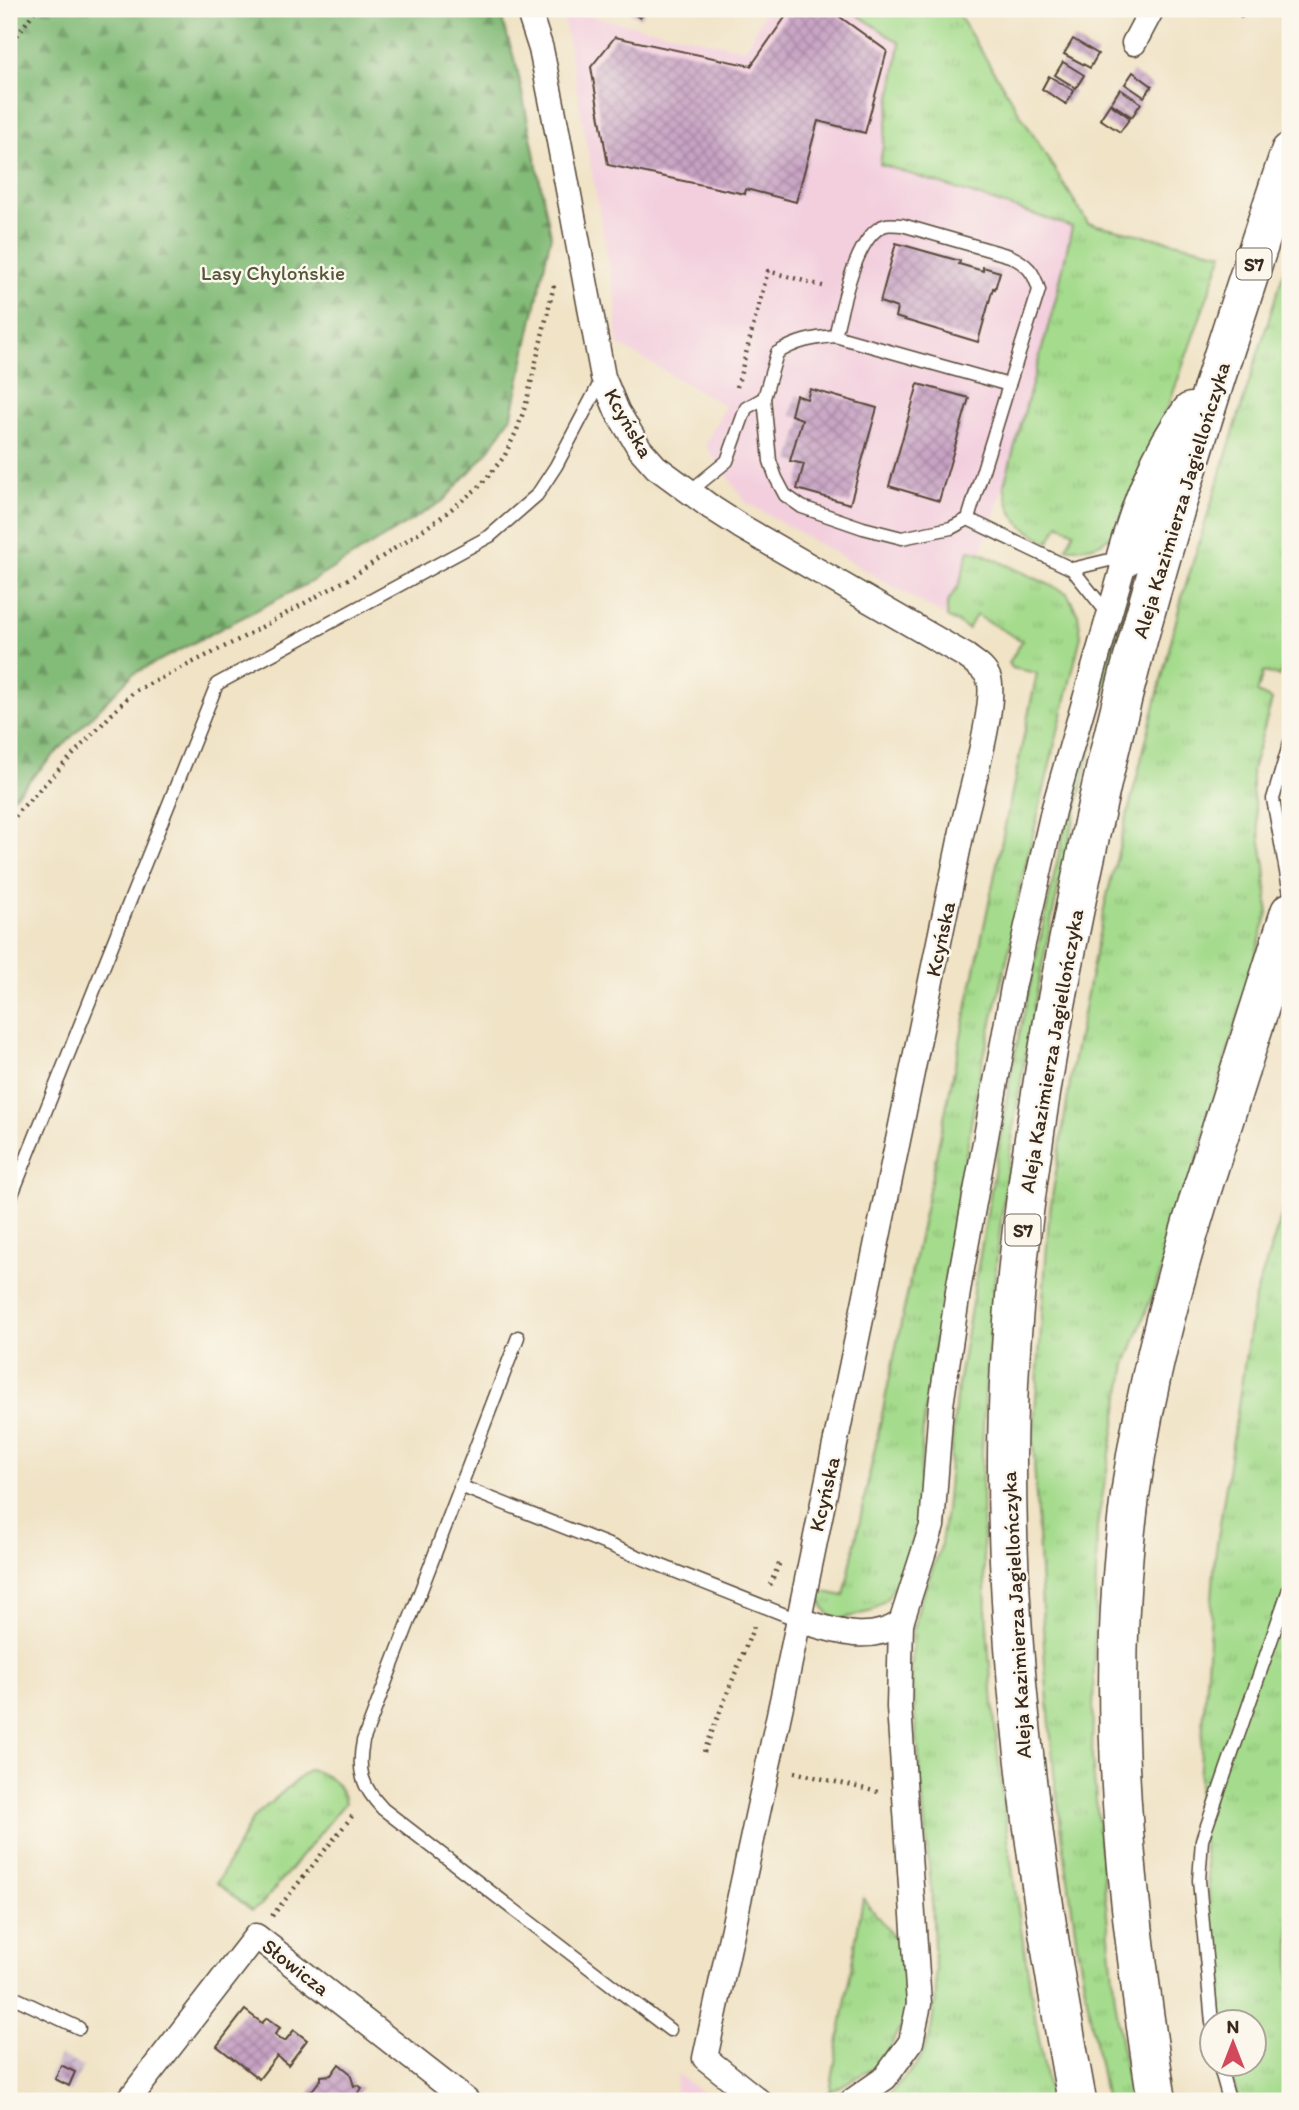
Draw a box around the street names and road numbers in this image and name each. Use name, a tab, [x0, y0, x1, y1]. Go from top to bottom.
road number: S7	[1236, 248, 1272, 280]
street label: Aleja Kazimierza Jagiellończyka	[1127, 359, 1235, 641]
street label: Kcyńska	[599, 384, 659, 462]
street label: Kcyńska	[920, 899, 960, 979]
street label: Aleja Kazimierza Jagiellończyka	[1014, 907, 1088, 1195]
road number: S7	[1006, 1214, 1040, 1246]
street label: Kcyńska	[803, 1454, 845, 1534]
street label: Aleja Kazimierza Jagiellończyka	[996, 1471, 1036, 1759]
street label: Słowicza	[257, 1933, 335, 2001]

